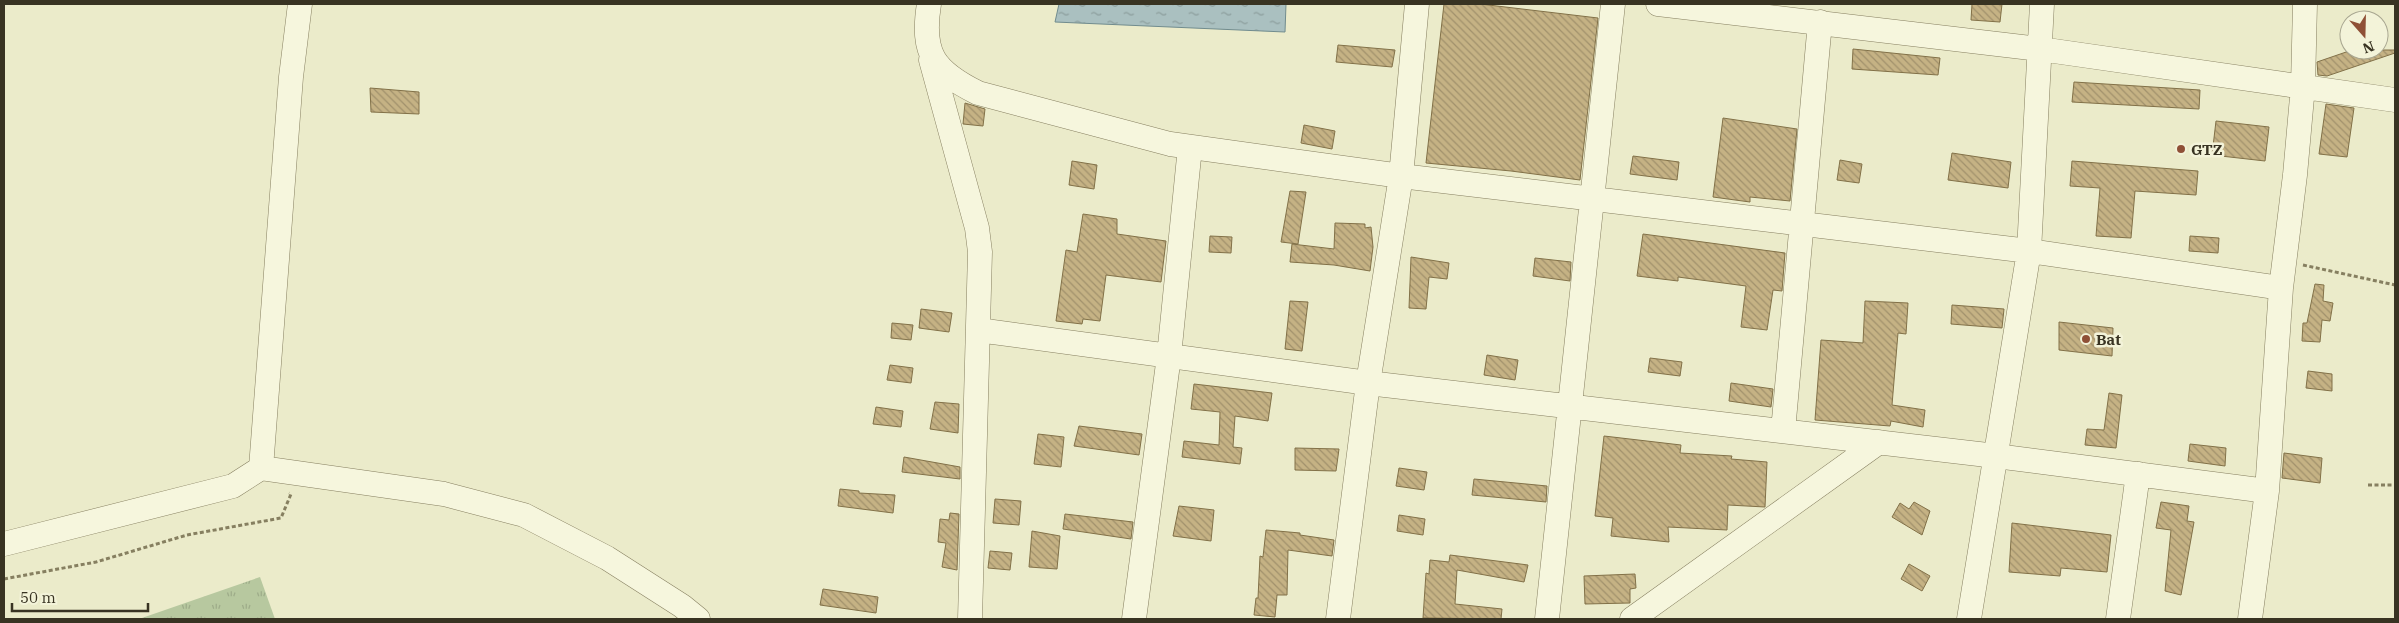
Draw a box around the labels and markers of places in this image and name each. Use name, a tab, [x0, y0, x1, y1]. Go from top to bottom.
place label: GTZ	[2191, 140, 2223, 159]
marker: GTZ	[2175, 143, 2187, 155]
place label: Bat	[2096, 330, 2121, 349]
marker: Bat	[2080, 333, 2092, 345]

